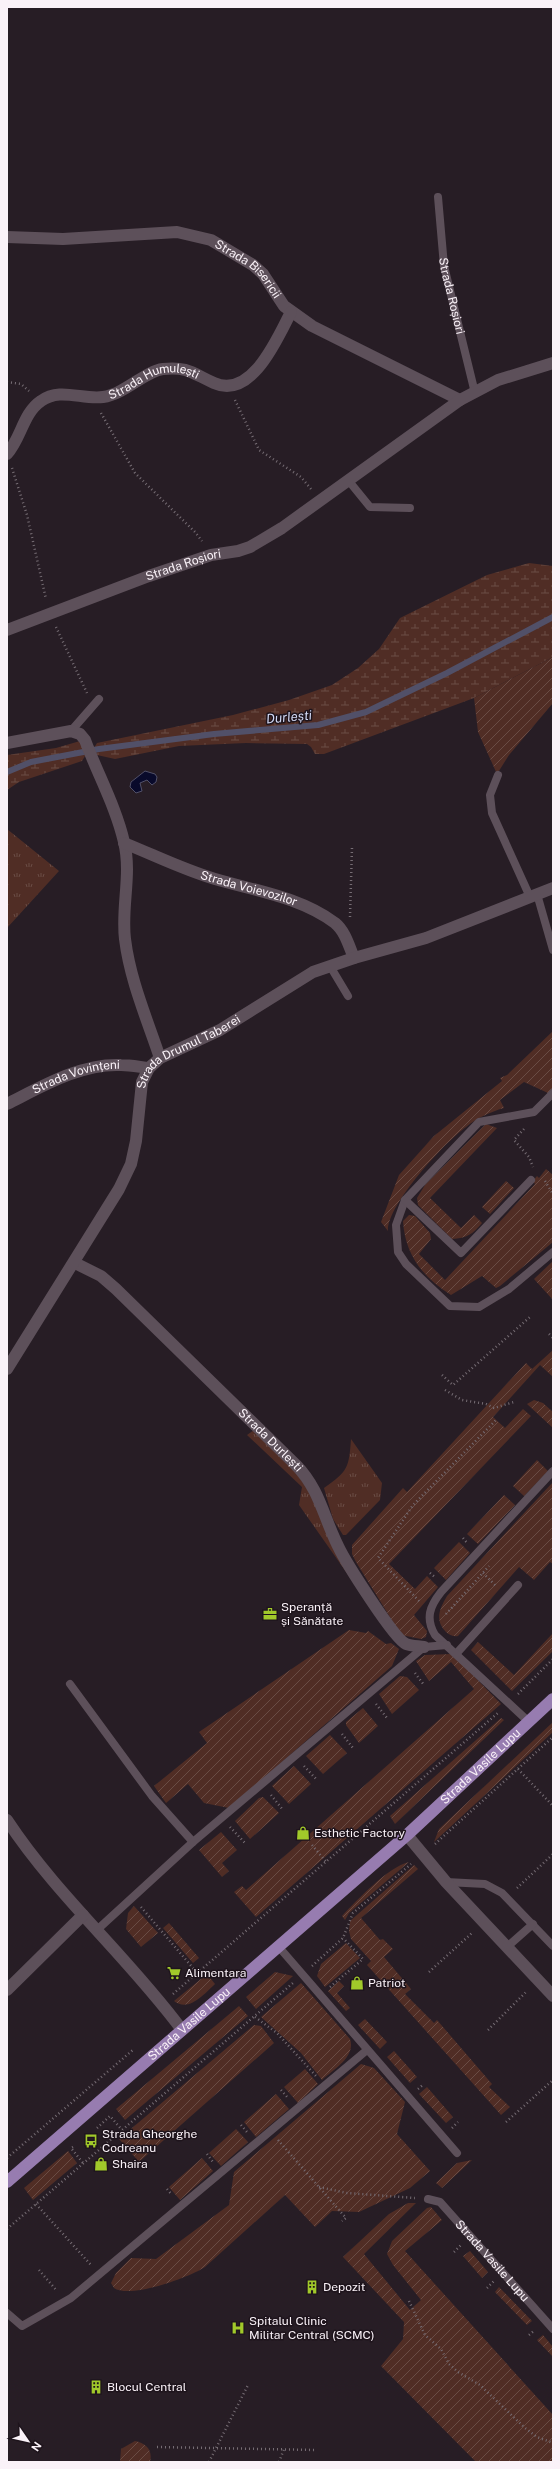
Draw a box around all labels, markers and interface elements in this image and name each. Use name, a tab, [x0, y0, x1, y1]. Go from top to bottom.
street label: Strada Bisericii	[212, 237, 284, 301]
street label: Strada Roșiori	[436, 257, 467, 336]
street label: Strada Humulești	[106, 361, 202, 402]
street label: Strada Roșiori	[144, 547, 222, 584]
water label: Durlești	[266, 707, 313, 726]
street label: Strada Voievozilor	[198, 868, 300, 909]
street label: Strada Drumul Taberei	[134, 1012, 243, 1089]
street label: Strada Vovințeni	[30, 1058, 120, 1097]
street label: Strada Durlești	[236, 1406, 306, 1474]
place label: Speranță și Sănătate	[281, 1600, 343, 1628]
office icon: Speranță și Sănătate	[262, 1606, 278, 1622]
street label: Strada Vasile Lupu	[438, 1726, 524, 1807]
shop icon: Esthetic Factory	[295, 1825, 311, 1841]
place label: Esthetic Factory	[314, 1826, 405, 1840]
supermarket icon: Alimentara	[166, 1965, 182, 1981]
place label: Alimentara	[185, 1966, 246, 1980]
shop icon: Patriot	[349, 1975, 365, 1991]
place label: Patriot	[368, 1976, 406, 1990]
street label: Strada Vasile Lupu	[145, 1985, 233, 2064]
place label: Strada Gheorghe Codreanu	[102, 2127, 197, 2155]
bus stop icon: Strada Gheorghe Codreanu	[83, 2133, 99, 2149]
shop icon: Shaira	[93, 2156, 109, 2172]
place label: Shaira	[112, 2157, 148, 2171]
street label: Strada Vasile Lupu	[452, 2217, 532, 2304]
building icon: Depozit	[304, 2279, 320, 2295]
place label: Depozit	[323, 2280, 366, 2294]
place label: Spitalul Clinic Militar Central (SCMC)	[249, 2314, 375, 2342]
hospital icon: Spitalul Clinic Militar Central (SCMC)	[230, 2320, 246, 2336]
building icon: Blocul Central	[88, 2379, 104, 2395]
place label: Blocul Central	[107, 2380, 187, 2394]
north arrow	[8, 2421, 48, 2461]
text: N	[29, 2440, 44, 2454]

